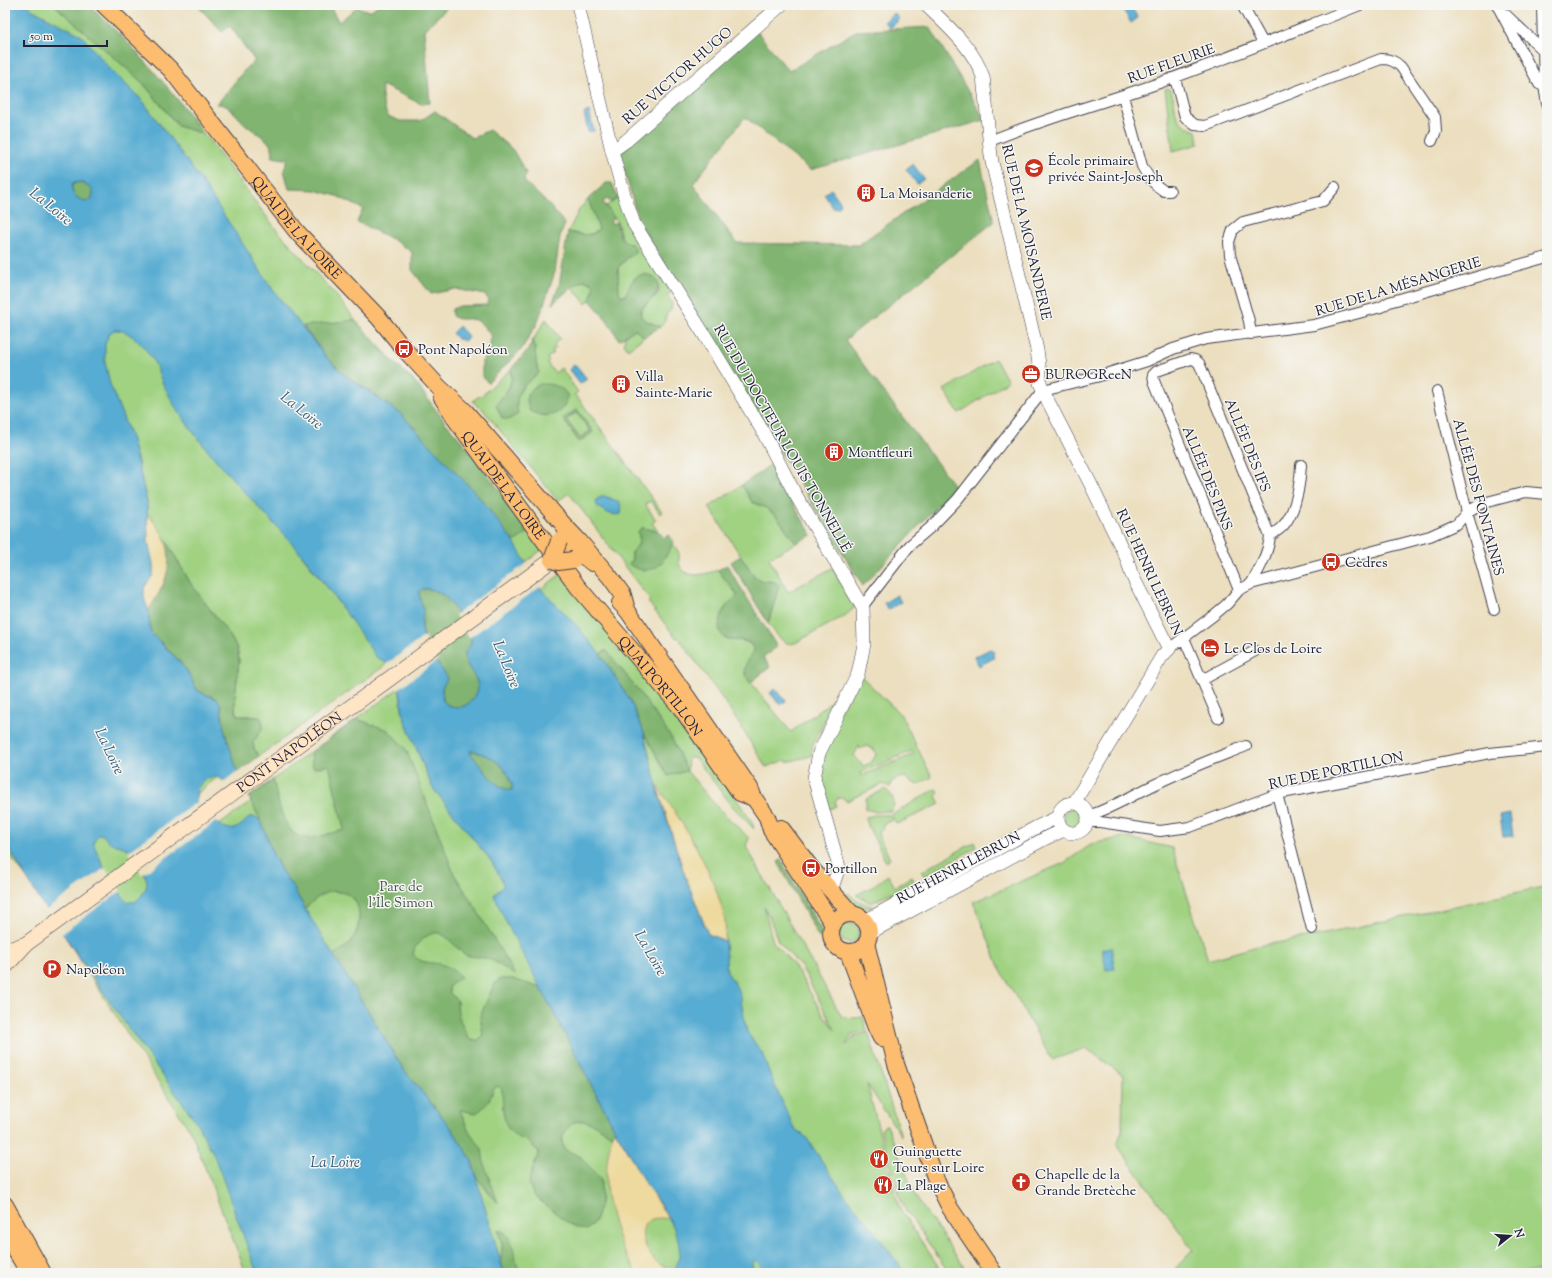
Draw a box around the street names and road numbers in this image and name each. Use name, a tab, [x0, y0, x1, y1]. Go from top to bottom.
street label: RUE VICTOR HUGO	[619, 23, 738, 130]
street label: RUE FLEURIE	[1125, 40, 1218, 90]
street label: RUE DE LA MOISANDERIE	[995, 143, 1055, 323]
street label: QUAI DE LA LOIRE	[245, 173, 346, 285]
street label: RUE DE LA MÉSANGERIE	[1313, 253, 1484, 323]
street label: RUE DU DOCTEUR LOUIS TONNELLÉ	[708, 321, 855, 557]
street label: ALLÉE DES IFS	[1218, 396, 1274, 496]
street label: ALLÉE DES FONTAINES	[1446, 417, 1508, 578]
street label: ALLÉE DES PINS	[1176, 424, 1236, 534]
street label: QUAI DE LA LOIRE	[456, 428, 549, 545]
street label: RUE HENRI LEBRUN	[1110, 506, 1186, 640]
street label: QUAI PORTILLON	[612, 633, 706, 741]
street label: PONT NAPOLÉON	[234, 708, 347, 799]
street label: RUE DE PORTILLON	[1267, 748, 1406, 796]
street label: RUE HENRI LEBRUN	[893, 828, 1025, 910]

